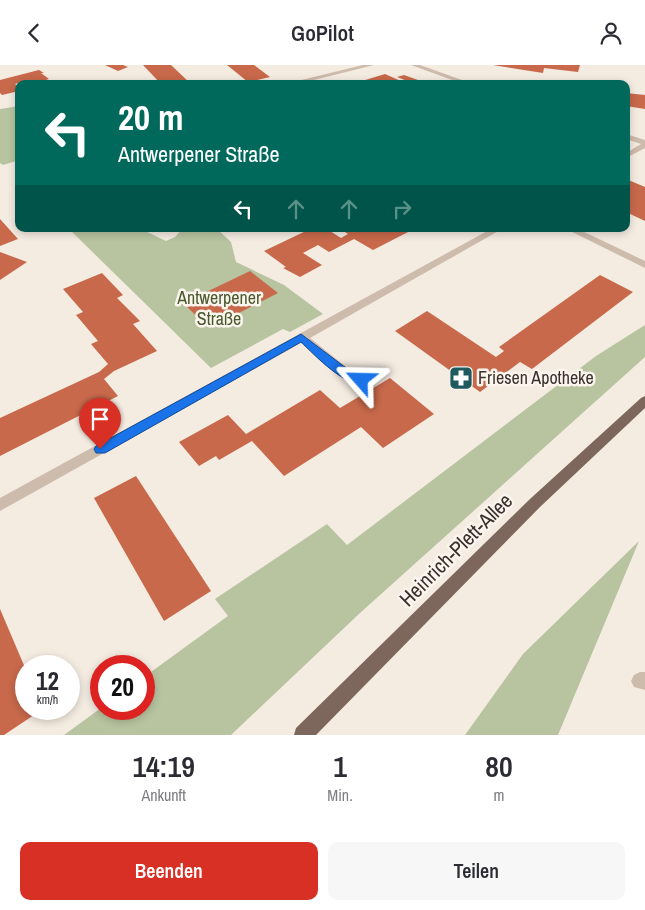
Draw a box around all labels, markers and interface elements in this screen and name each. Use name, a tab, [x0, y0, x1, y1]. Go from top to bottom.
text: GoPilot	[291, 18, 354, 48]
icon: back	[20, 19, 48, 47]
icon: person	[597, 19, 625, 47]
text: 20 m	[118, 94, 183, 141]
icon: left	[35, 100, 100, 165]
text: Antwerpener Straße	[118, 139, 279, 169]
icon: left	[229, 195, 257, 223]
icon: ahead	[282, 195, 310, 223]
icon: ahead	[335, 195, 363, 223]
icon: right	[388, 195, 416, 223]
park label: Antwerpener Straße	[176, 285, 261, 331]
position arrow	[334, 353, 386, 405]
pharmacy icon: Friesen Apotheke	[448, 365, 474, 391]
place label: Friesen Apotheke	[478, 365, 594, 390]
pin	[79, 398, 121, 449]
icon: arrive	[86, 405, 114, 433]
street label: Heinrich-Plett-Allee	[393, 487, 519, 613]
speed limit sign: 20	[90, 655, 155, 720]
text: 12	[36, 664, 59, 698]
text: km/h	[37, 692, 58, 708]
text: 14:19	[132, 746, 195, 786]
text: 1	[333, 746, 347, 786]
text: 80	[485, 746, 513, 786]
text: Ankunft	[141, 784, 186, 806]
text: Min.	[327, 784, 353, 806]
text: m	[493, 784, 504, 806]
button: Beenden	[20, 842, 318, 900]
button: Teilen	[328, 842, 625, 900]

